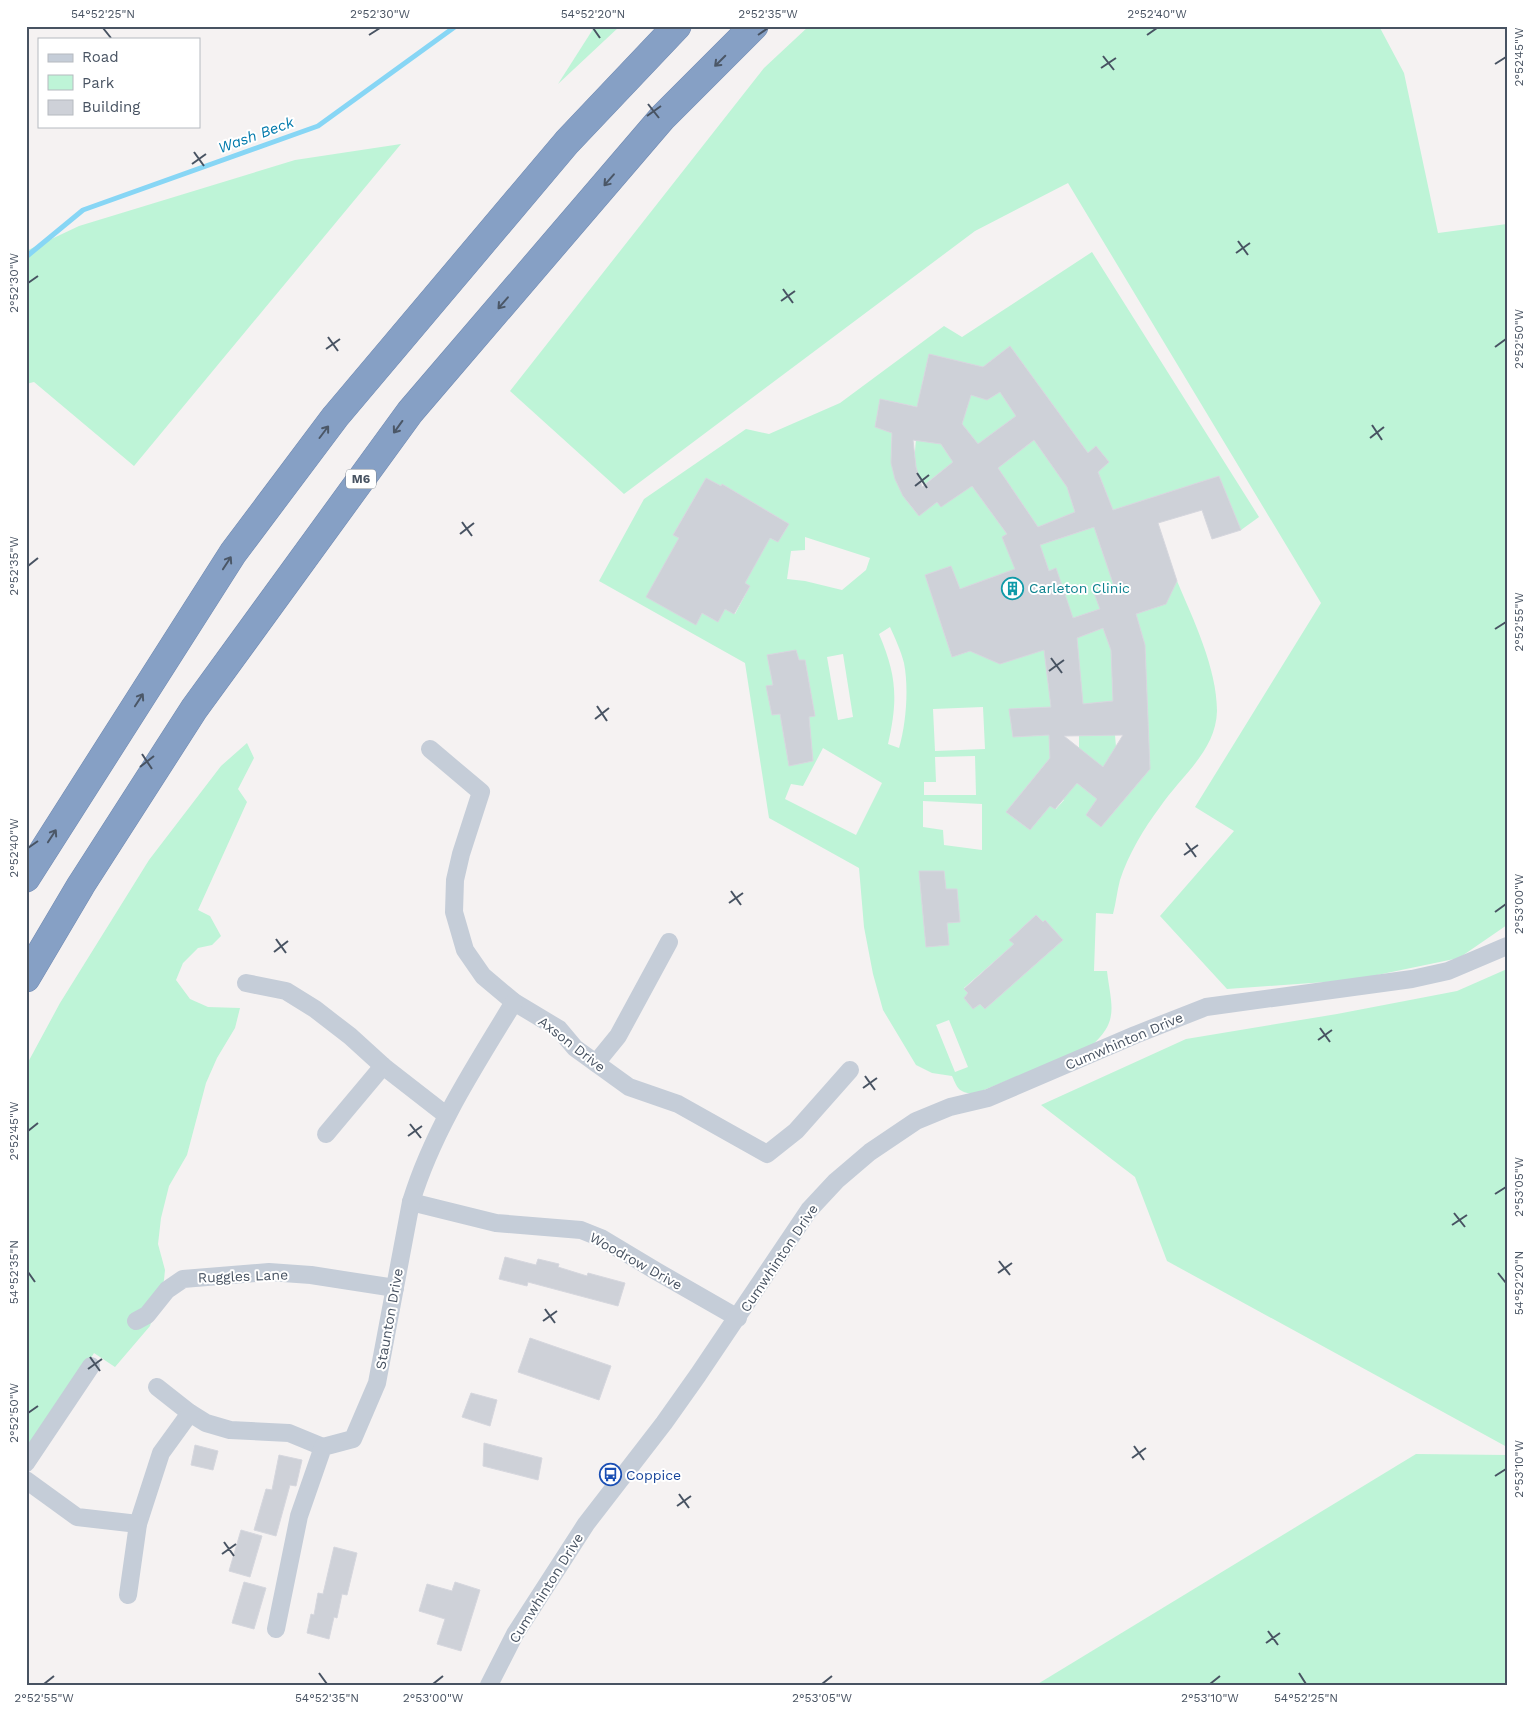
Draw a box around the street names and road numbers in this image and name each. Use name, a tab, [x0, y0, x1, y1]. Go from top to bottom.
road number: M6	[346, 469, 376, 488]
street label: Cumwhinton Drive	[1063, 1009, 1185, 1073]
street label: Axson Drive	[535, 1013, 609, 1075]
street label: Cumwhinton Drive	[737, 1201, 821, 1315]
street label: Woodrow Drive	[587, 1229, 685, 1293]
street label: Ruggles Lane	[198, 1266, 288, 1286]
street label: Staunton Drive	[372, 1267, 406, 1371]
street label: Cumwhinton Drive	[506, 1530, 586, 1646]

